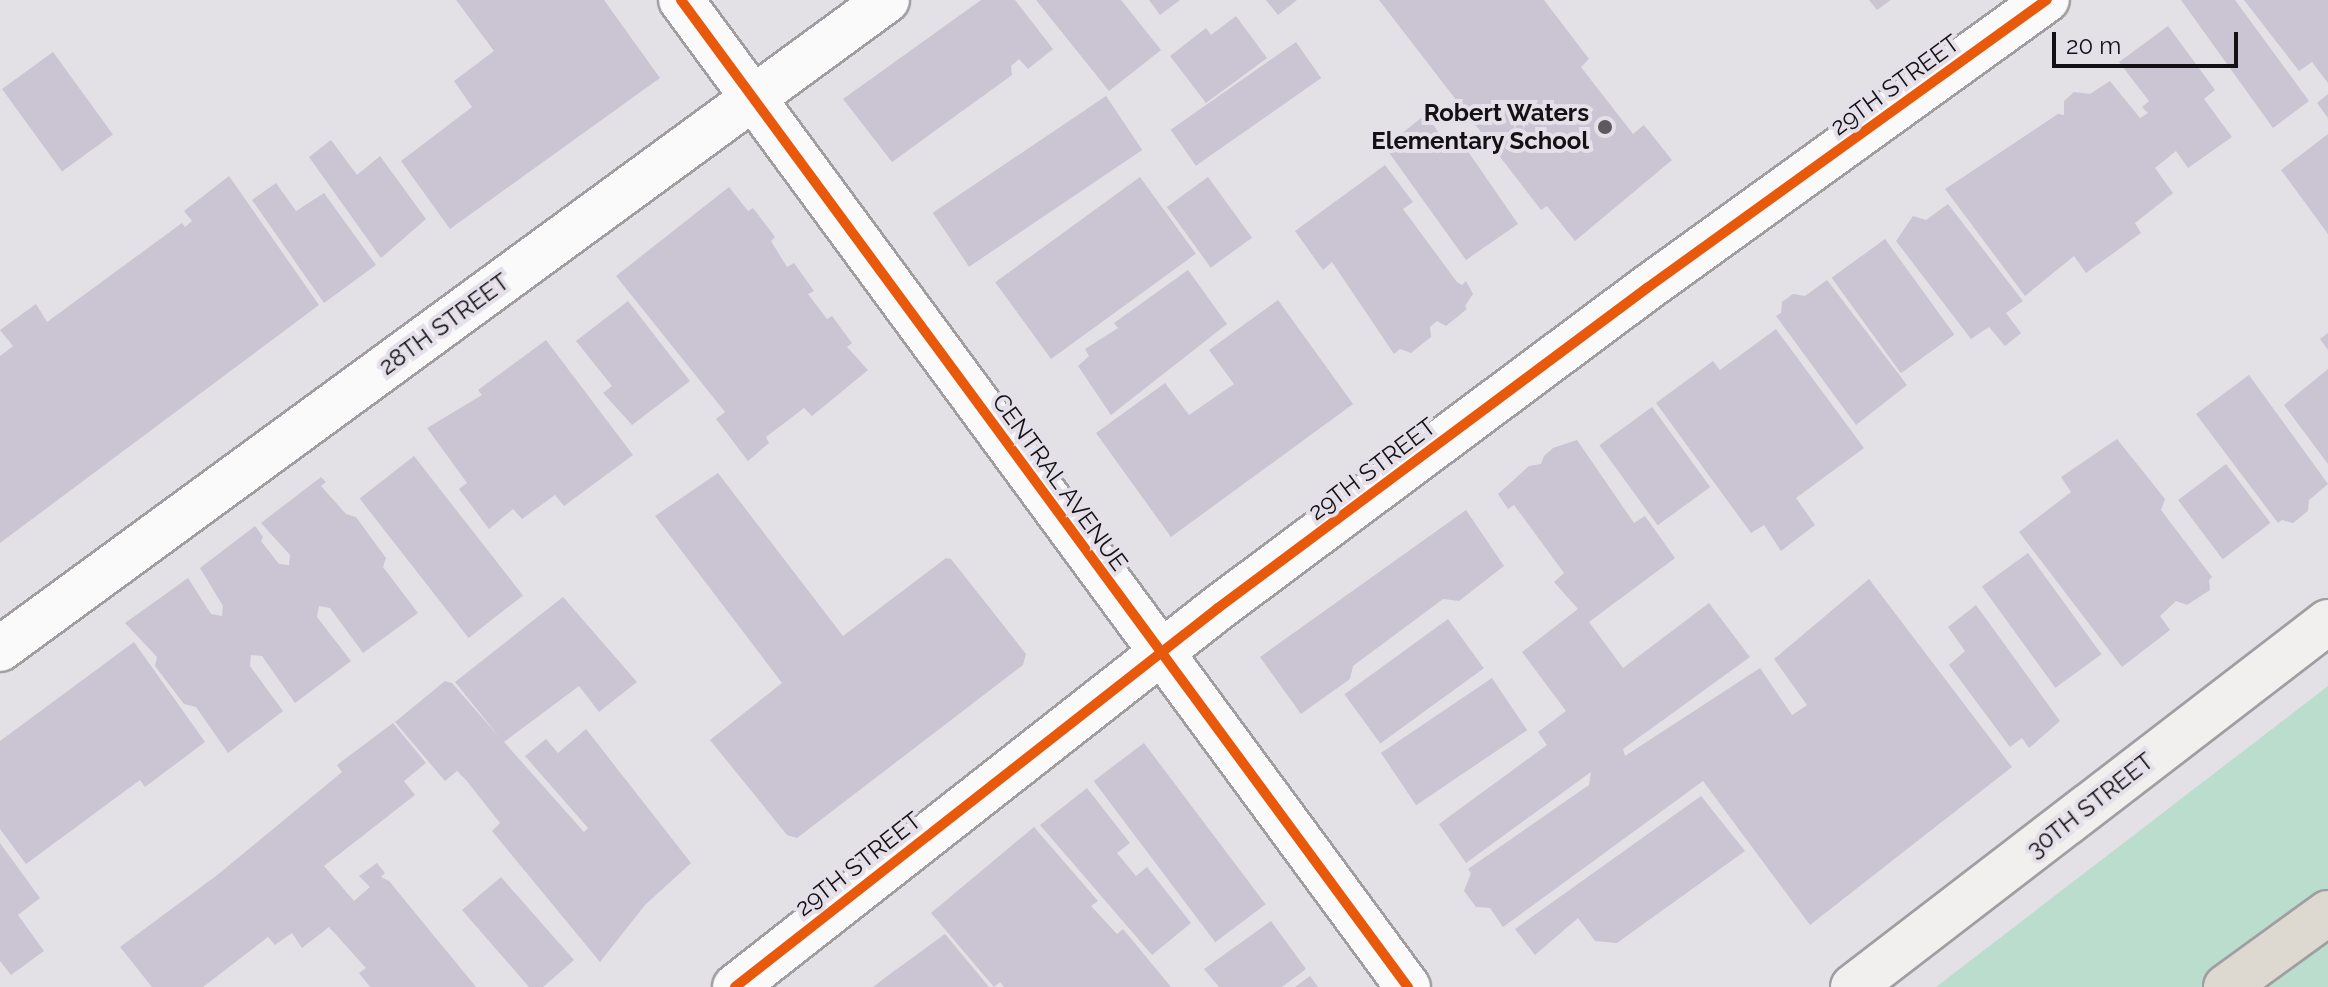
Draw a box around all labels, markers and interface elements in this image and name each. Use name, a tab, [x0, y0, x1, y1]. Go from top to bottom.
scale bar	[2056, 16, 2242, 66]
street label: 29TH STREET	[1825, 29, 1965, 141]
text: 20 m	[2066, 31, 2121, 60]
place label: Robert Waters Elementary School	[1371, 99, 1589, 155]
marker: Robert Waters Elementary School	[1596, 118, 1614, 136]
street label: 28TH STREET	[373, 267, 515, 381]
street label: CENTRAL AVENUE	[986, 387, 1134, 577]
street label: 29TH STREET	[1303, 412, 1441, 526]
street label: 30TH STREET	[2021, 746, 2159, 864]
street label: 29TH STREET	[789, 806, 927, 922]

